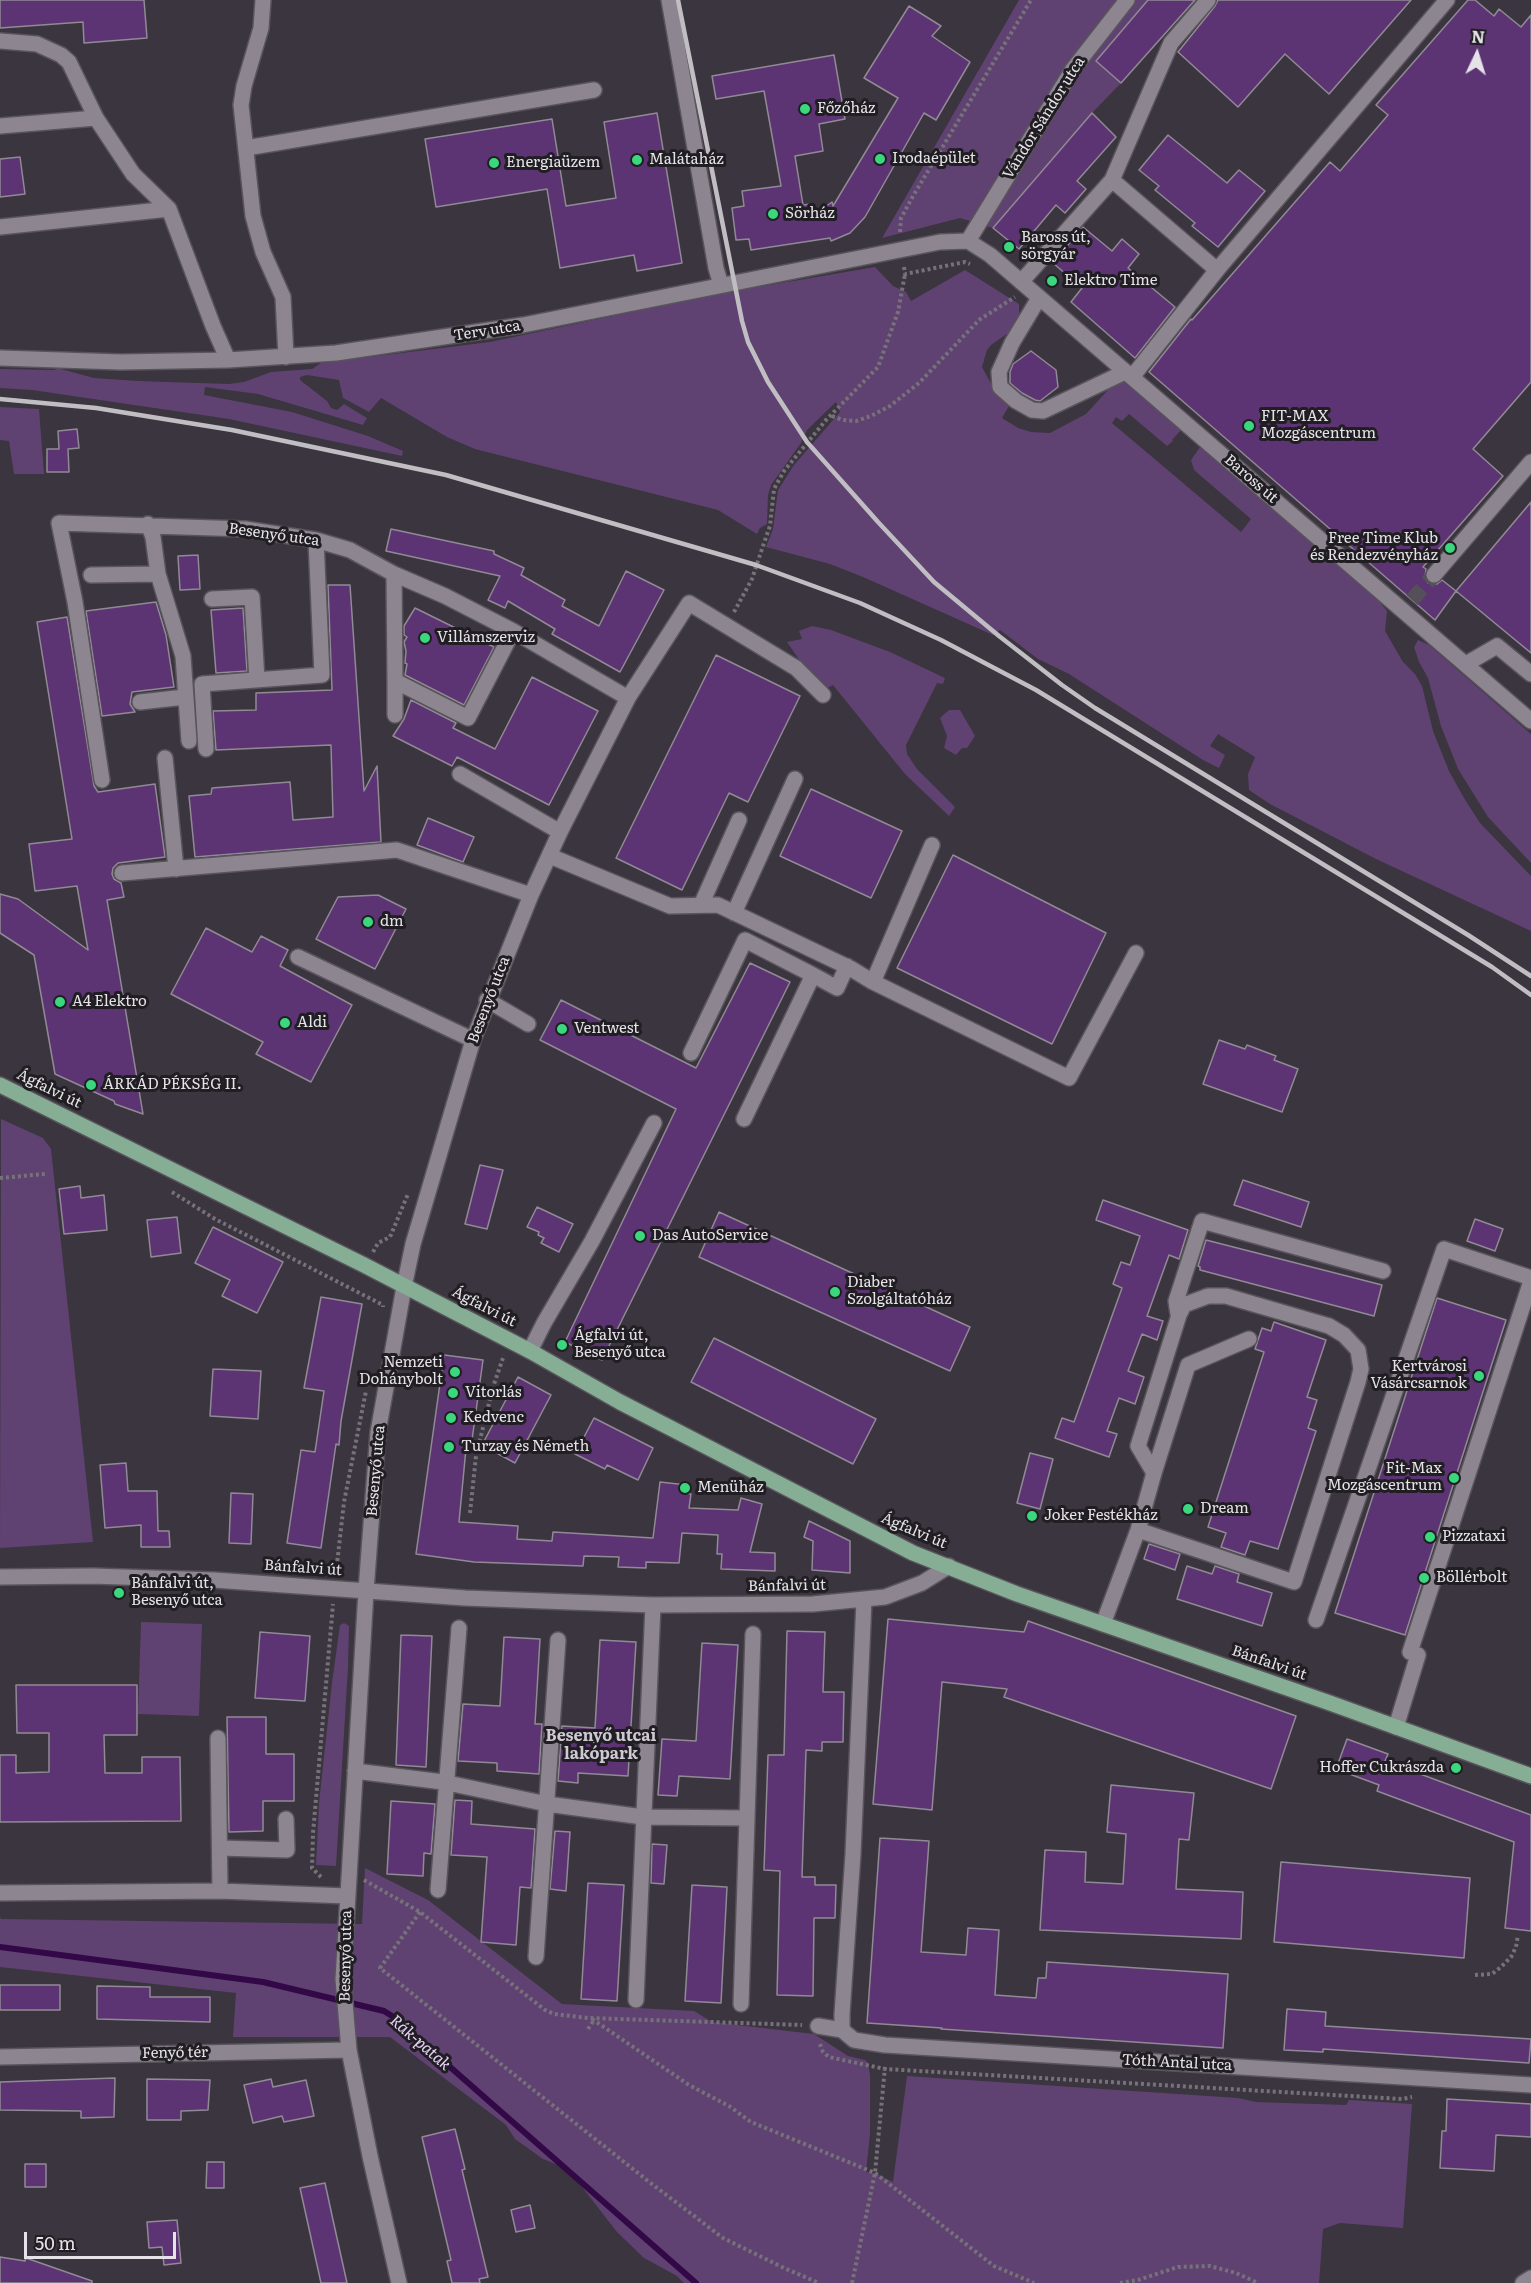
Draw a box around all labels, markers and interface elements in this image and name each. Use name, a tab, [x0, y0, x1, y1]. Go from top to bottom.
north arrow	[1447, 24, 1507, 84]
text: N	[1471, 24, 1486, 48]
street label: Vándor Sándor utca	[999, 54, 1089, 182]
place label: Főzőház	[817, 100, 875, 118]
marker: Főzőház	[798, 102, 812, 116]
place label: Irodaépület	[892, 150, 976, 168]
place label: Malátaház	[649, 151, 724, 169]
marker: Irodaépület	[873, 152, 887, 166]
marker: Malátaház	[630, 153, 644, 167]
place label: Energiaüzem	[506, 154, 600, 172]
marker: Energiaüzem	[487, 156, 501, 170]
place label: Sörház	[785, 205, 835, 223]
marker: Sörház	[766, 207, 780, 221]
place label: Baross út, sörgyár	[1021, 229, 1091, 264]
marker: Baross út, sörgyár	[1002, 240, 1016, 254]
place label: Elektro Time	[1064, 272, 1158, 290]
marker: Elektro Time	[1045, 274, 1059, 288]
street label: Terv utca	[452, 317, 522, 345]
place label: FIT-MAX Mozgáscentrum	[1261, 408, 1376, 443]
marker: FIT-MAX Mozgáscentrum	[1242, 419, 1256, 433]
street label: Baross út	[1221, 451, 1281, 507]
street label: Besenyő utca	[227, 520, 321, 550]
place label: Free Time Klub és Rendezvényház	[1310, 530, 1438, 565]
marker: Free Time Klub és Rendezvényház	[1443, 541, 1457, 555]
place label: Villámszerviz	[437, 629, 535, 647]
marker: Villámszerviz	[418, 631, 432, 645]
place label: dm	[380, 913, 404, 931]
marker: dm	[361, 915, 375, 929]
street label: Besenyő utca	[464, 954, 514, 1046]
place label: A4 Elektro	[72, 993, 147, 1011]
marker: A4 Elektro	[53, 995, 67, 1009]
place label: Aldi	[297, 1014, 327, 1032]
marker: Aldi	[278, 1016, 292, 1030]
place label: Ventwest	[574, 1020, 639, 1038]
marker: Ventwest	[555, 1022, 569, 1036]
street label: Ágfalvi út	[14, 1066, 84, 1112]
place label: ÁRKÁD PÉKSÉG II.	[103, 1076, 242, 1094]
marker: ÁRKÁD PÉKSÉG II.	[84, 1078, 98, 1092]
place label: Das AutoService	[652, 1227, 768, 1245]
marker: Das AutoService	[633, 1229, 647, 1243]
place label: Diaber Szolgáltatóház	[847, 1274, 951, 1309]
street label: Ágfalvi út	[449, 1283, 519, 1331]
marker: Diaber Szolgáltatóház	[828, 1285, 842, 1299]
place label: Ágfalvi út, Besenyő utca	[574, 1327, 666, 1362]
marker: Ágfalvi út, Besenyő utca	[555, 1338, 569, 1352]
place label: Nemzeti Dohánybolt	[359, 1354, 443, 1389]
place label: Kertvárosi Vásárcsarnok	[1371, 1358, 1467, 1393]
marker: Nemzeti Dohánybolt	[448, 1365, 462, 1379]
marker: Kertvárosi Vásárcsarnok	[1472, 1369, 1486, 1383]
place label: Vitorlás	[465, 1384, 522, 1402]
marker: Vitorlás	[446, 1386, 460, 1400]
place label: Kedvenc	[463, 1409, 524, 1427]
marker: Kedvenc	[444, 1411, 458, 1425]
street label: Besenyő utca	[363, 1425, 389, 1517]
place label: Turzay és Németh	[461, 1438, 589, 1456]
marker: Turzay és Németh	[442, 1440, 456, 1454]
place label: Fit-Max Mozgáscentrum	[1327, 1460, 1442, 1495]
marker: Fit-Max Mozgáscentrum	[1447, 1471, 1461, 1485]
place label: Menüház	[697, 1479, 764, 1497]
marker: Menüház	[678, 1481, 692, 1495]
place label: Dream	[1200, 1500, 1249, 1518]
marker: Dream	[1181, 1502, 1195, 1516]
place label: Joker Festékház	[1044, 1507, 1158, 1525]
street label: Ágfalvi út	[878, 1509, 950, 1553]
marker: Joker Festékház	[1025, 1509, 1039, 1523]
place label: Pizzataxi	[1442, 1528, 1506, 1546]
marker: Pizzataxi	[1423, 1530, 1437, 1544]
street label: Bánfalvi út	[263, 1556, 343, 1580]
place label: Böllérbolt	[1436, 1569, 1507, 1587]
marker: Böllérbolt	[1417, 1571, 1431, 1585]
place label: Bánfalvi út, Besenyő utca	[131, 1575, 223, 1610]
street label: Bánfalvi út	[748, 1576, 826, 1596]
marker: Bánfalvi út, Besenyő utca	[112, 1586, 126, 1600]
street label: Bánfalvi út	[1229, 1642, 1309, 1684]
district label: Besenyő utcai lakópark	[546, 1726, 656, 1764]
place label: Hoffer Cukrászda	[1319, 1759, 1444, 1777]
marker: Hoffer Cukrászda	[1449, 1761, 1463, 1775]
street label: Besenyő utca	[336, 1910, 356, 2002]
water label: Rák-patak	[385, 2011, 455, 2075]
street label: Fenyő tér	[142, 2043, 208, 2063]
street label: Tóth Antal utca	[1121, 2051, 1233, 2075]
scale bar	[27, 2220, 178, 2258]
text: 50 m	[35, 2229, 76, 2256]

